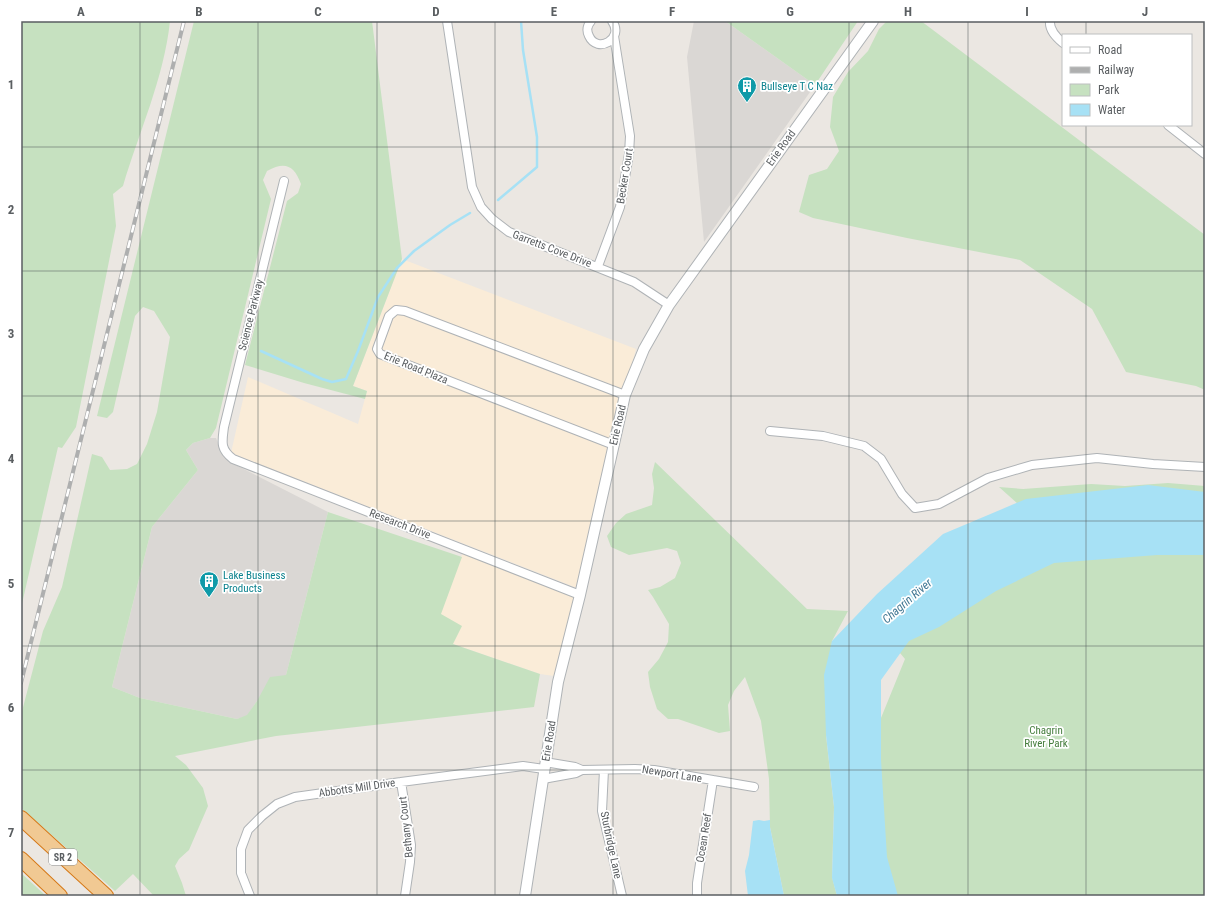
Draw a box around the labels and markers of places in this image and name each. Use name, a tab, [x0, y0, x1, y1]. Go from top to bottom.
building icon: Bullseye T C Naz	[736, 75, 758, 103]
place label: Bullseye T C Naz	[761, 80, 833, 93]
place label: Lake Business Products	[223, 569, 285, 595]
building icon: Lake Business Products	[198, 570, 220, 598]

